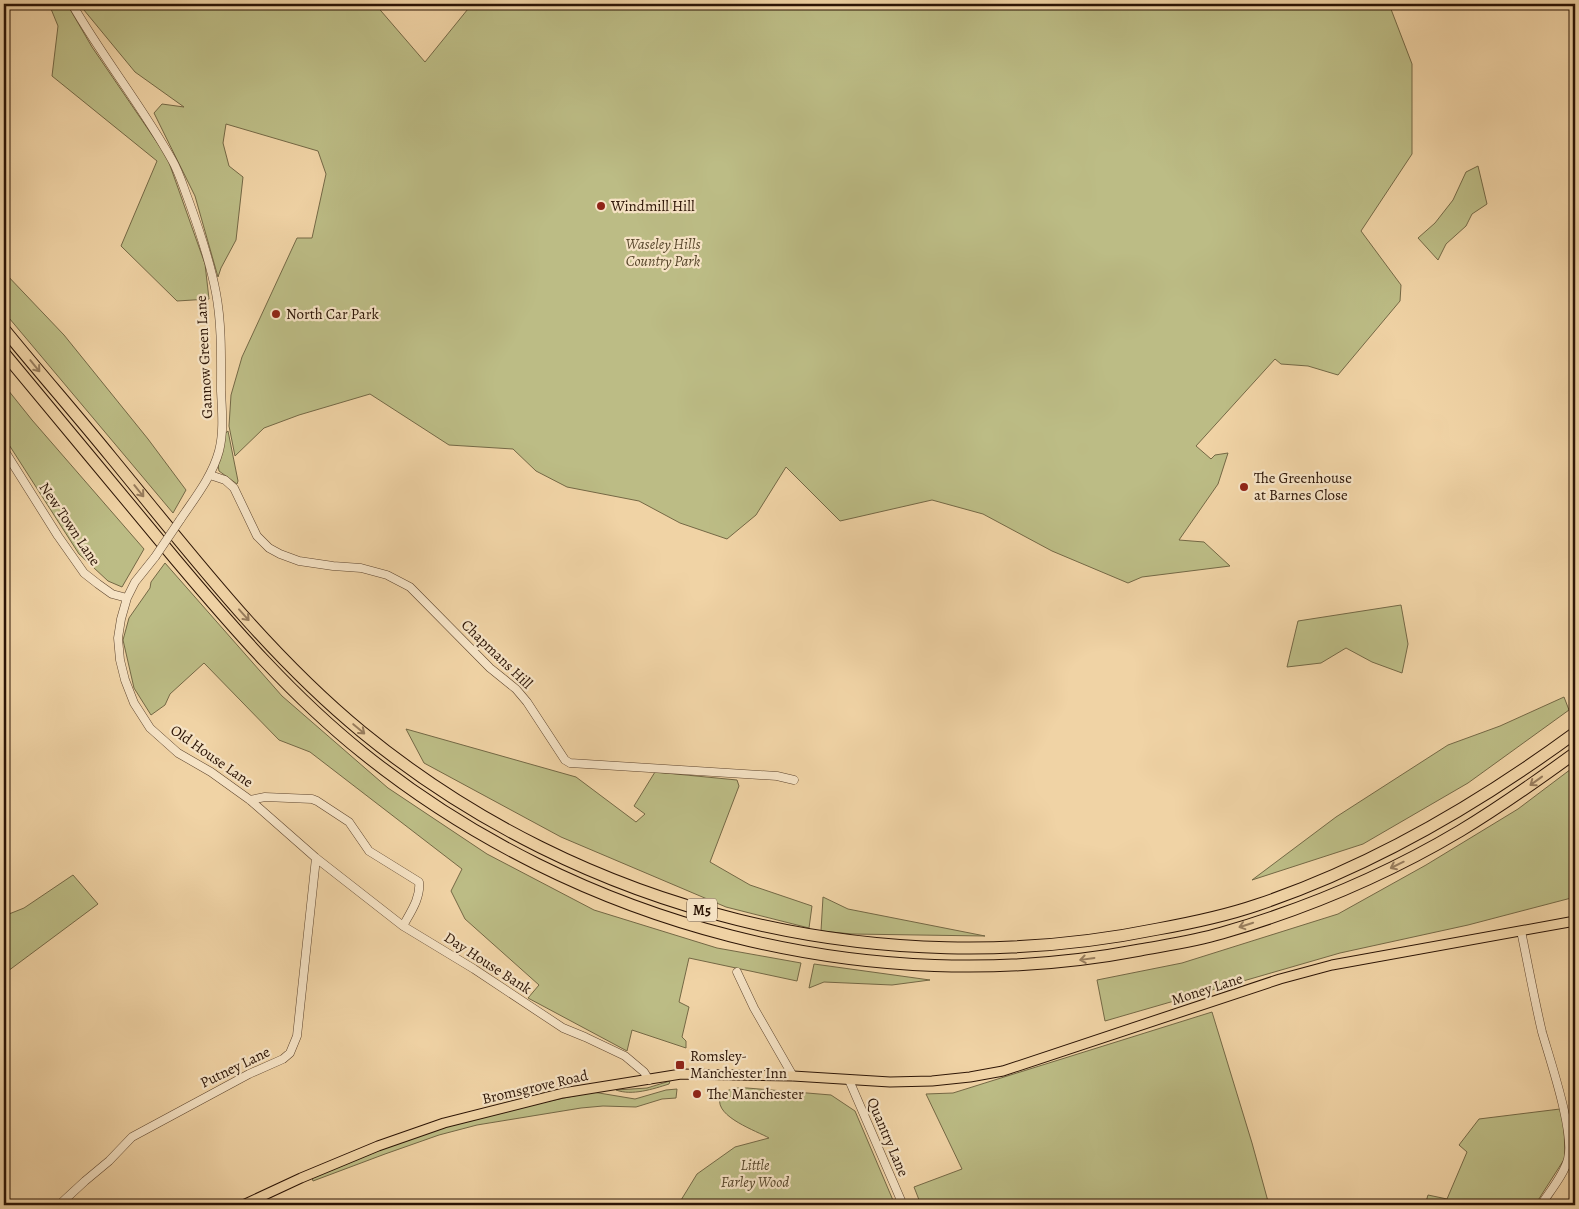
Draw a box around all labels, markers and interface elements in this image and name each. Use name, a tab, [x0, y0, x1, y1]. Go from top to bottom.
place label: Windmill Hill	[610, 196, 695, 216]
marker: Windmill Hill	[595, 200, 607, 212]
park label: Waseley Hills Country Park	[625, 234, 701, 271]
street label: Gannow Green Lane	[191, 295, 217, 419]
place label: North Car Park	[286, 304, 379, 324]
marker: North Car Park	[270, 308, 282, 320]
one-way arrow	[29, 360, 40, 373]
place label: The Greenhouse at Barnes Close	[1254, 468, 1352, 505]
street label: New Town Lane	[35, 478, 105, 570]
marker: The Greenhouse at Barnes Close	[1238, 481, 1250, 493]
one-way arrow	[133, 484, 144, 497]
one-way arrow	[238, 609, 250, 621]
street label: Chapmans Hill	[457, 615, 537, 693]
street label: Old House Lane	[167, 720, 258, 792]
one-way arrow	[353, 723, 366, 735]
one-way arrow	[1529, 776, 1543, 786]
one-way arrow	[1389, 860, 1404, 870]
road number: M5	[687, 898, 717, 922]
one-way arrow	[1238, 921, 1254, 931]
street label: Day House Bank	[440, 927, 536, 999]
one-way arrow	[1080, 954, 1096, 964]
street label: Money Lane	[1169, 968, 1246, 1010]
street label: Putney Lane	[197, 1041, 274, 1093]
place label: Romsley- Manchester Inn	[690, 1046, 787, 1083]
marker: Romsley- Manchester Inn	[674, 1059, 686, 1071]
street label: Bromsgrove Road	[480, 1065, 591, 1109]
place label: The Manchester	[707, 1084, 804, 1104]
marker: The Manchester	[691, 1088, 703, 1100]
street label: Quantry Lane	[862, 1094, 914, 1180]
park label: Little Farley Wood	[721, 1155, 789, 1192]

